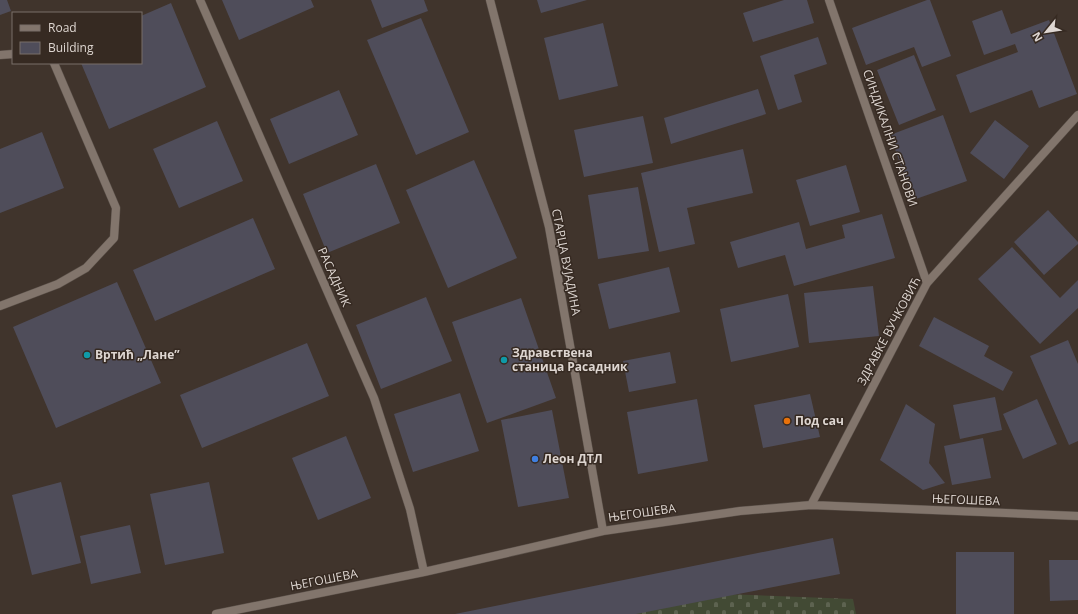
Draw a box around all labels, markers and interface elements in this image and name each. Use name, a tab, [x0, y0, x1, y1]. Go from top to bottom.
legend	[12, 12, 142, 64]
north arrow	[1026, 12, 1066, 52]
text: Road	[48, 19, 77, 36]
text: N	[1028, 30, 1046, 45]
text: Building	[48, 39, 94, 56]
street label: СИНДИКАЛНИ СТАНОВИ	[859, 67, 922, 209]
street label: СТАРЦА ВУЈАДИНА	[548, 207, 585, 317]
street label: РАСАДНИК	[314, 244, 355, 310]
street label: ЗДРАВКЕ ВУЧКОВИЋ	[853, 273, 924, 388]
place label: Здравствена станица Расадник	[512, 344, 628, 375]
place label: Вртић „Лане”	[95, 346, 180, 363]
marker: Вртић „Лане”	[82, 350, 92, 360]
marker: Здравствена станица Расадник	[499, 355, 509, 365]
place label: Под сач	[795, 412, 844, 429]
marker: Под сач	[782, 416, 792, 426]
place label: Леон ДТЛ	[543, 450, 603, 467]
marker: Леон ДТЛ	[530, 454, 540, 464]
street label: ЊЕГОШЕВА	[932, 490, 1001, 509]
street label: ЊЕГОШЕВА	[607, 499, 677, 526]
street label: ЊЕГОШЕВА	[289, 565, 359, 594]

